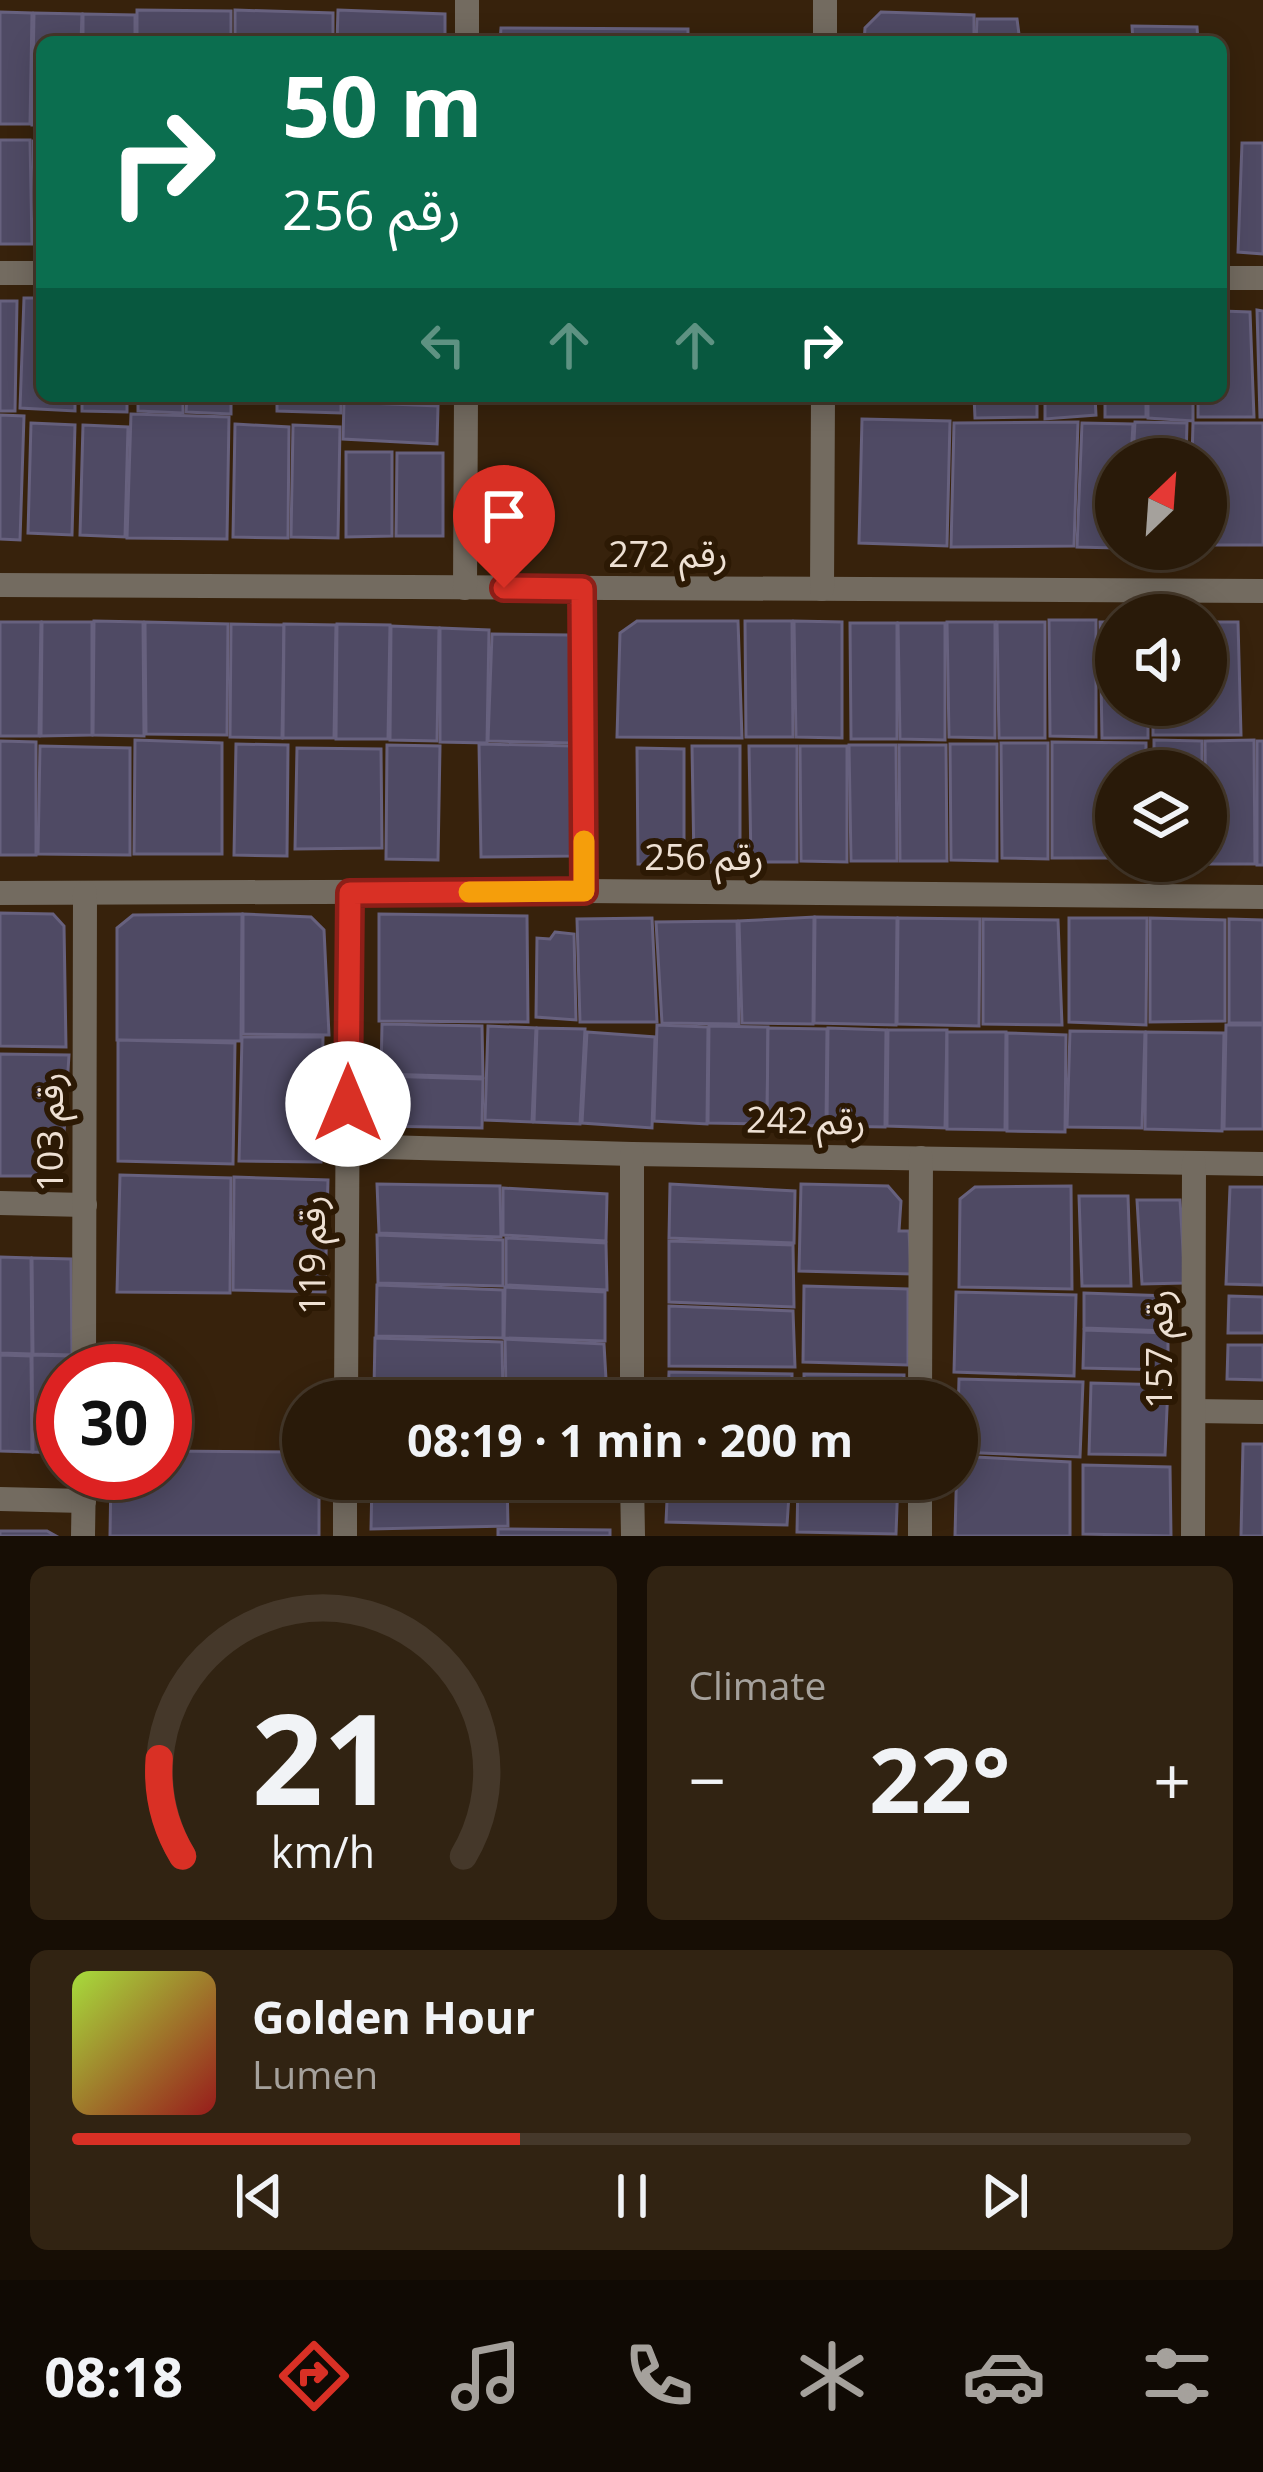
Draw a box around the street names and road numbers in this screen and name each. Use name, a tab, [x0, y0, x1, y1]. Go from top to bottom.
street label: رقم 272	[608, 529, 728, 582]
street label: رقم 256	[644, 832, 764, 885]
street label: رقم 103	[25, 1072, 78, 1192]
street label: رقم 242	[746, 1094, 866, 1150]
street label: رقم 119	[287, 1195, 340, 1315]
street label: رقم 157	[1134, 1289, 1187, 1409]

